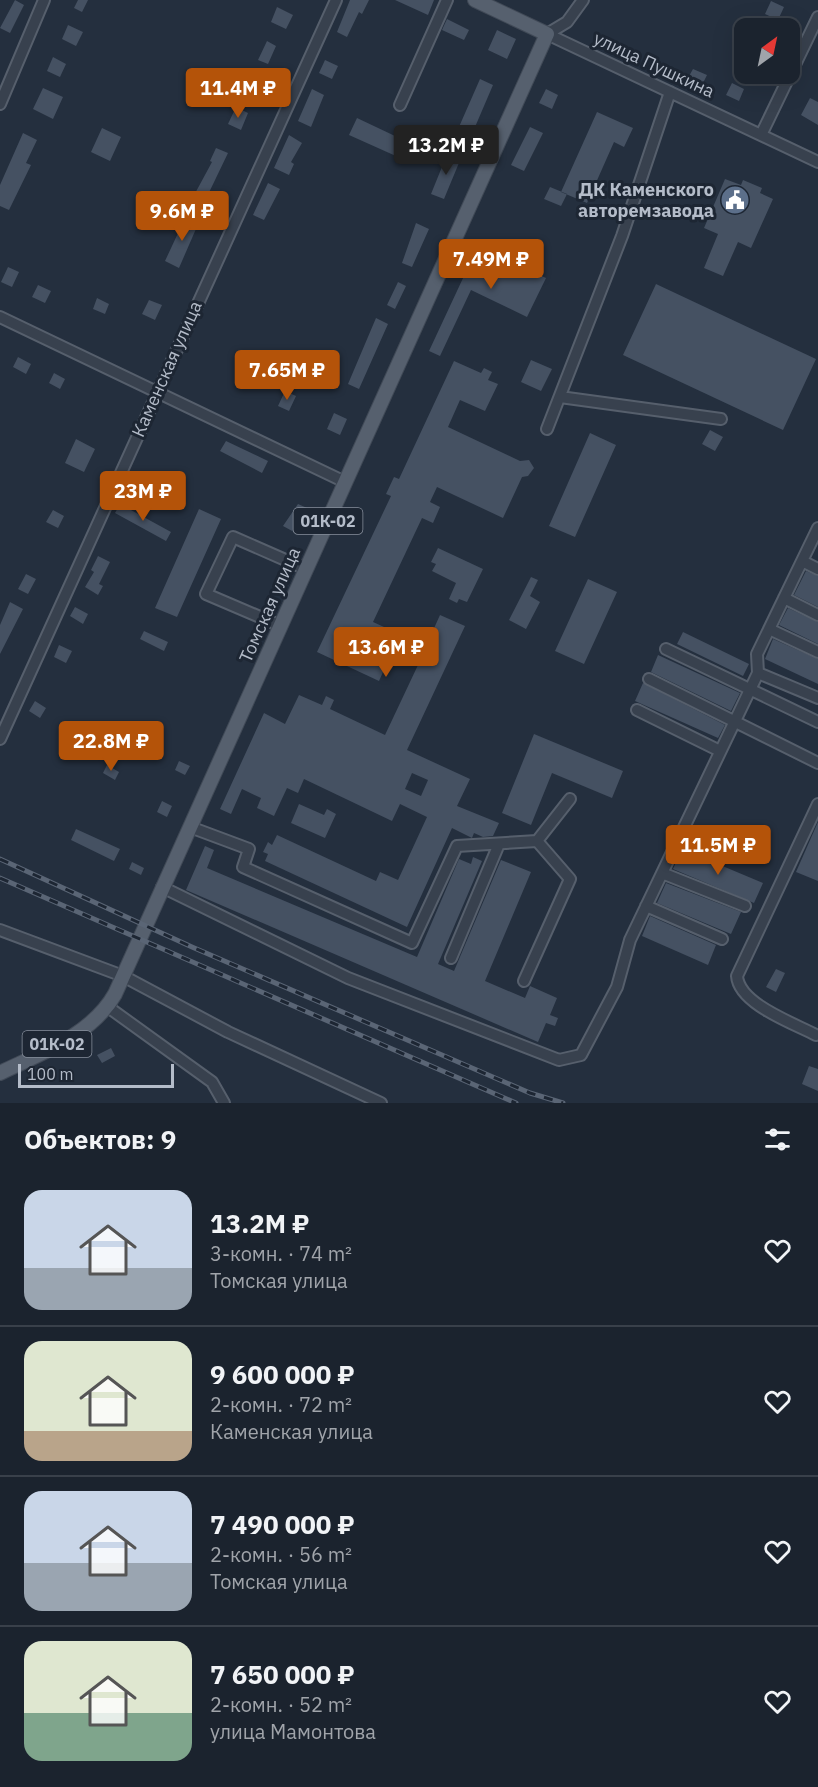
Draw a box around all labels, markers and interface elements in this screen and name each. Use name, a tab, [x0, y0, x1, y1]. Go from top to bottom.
north arrow	[734, 18, 800, 84]
map controls	[734, 18, 800, 84]
street label: улица Пушкина	[590, 27, 719, 103]
pin: 11.4M ₽	[183, 68, 293, 119]
text: 11.4M ₽	[200, 74, 276, 101]
pin: 13.2M ₽	[391, 125, 501, 176]
text: 13.2M ₽	[408, 131, 484, 158]
place label: ДК Каменского авторемзавода	[578, 178, 714, 222]
public building icon: ДК Каменского авторемзавода	[719, 184, 751, 216]
pin: 9.6M ₽	[133, 191, 231, 242]
text: 9.6M ₽	[150, 197, 214, 224]
pin: 7.49M ₽	[436, 239, 546, 290]
text: 7.49M ₽	[453, 245, 529, 272]
street label: Каменская улица	[126, 297, 207, 440]
pin: 7.65M ₽	[232, 350, 342, 401]
text: 7.65M ₽	[249, 356, 325, 383]
pin: 23M ₽	[101, 471, 185, 522]
text: 23M ₽	[114, 477, 172, 504]
road number: 01К-02	[294, 508, 362, 534]
street label: Томская улица	[234, 543, 305, 666]
pin: 13.6M ₽	[331, 627, 441, 678]
text: 13.6M ₽	[348, 633, 424, 660]
pin: 22.8M ₽	[56, 721, 166, 772]
text: 22.8M ₽	[73, 727, 149, 754]
pin: 11.5M ₽	[663, 825, 773, 876]
text: 11.5M ₽	[680, 831, 756, 858]
road number: 01К-02	[22, 1031, 92, 1057]
scale bar	[18, 1061, 174, 1088]
text: 100 m	[27, 1064, 74, 1084]
text: Объектов: 9	[24, 1122, 176, 1156]
icon: filters	[761, 1123, 794, 1156]
text: 13.2M ₽	[210, 1206, 309, 1240]
icon: home	[72, 1214, 144, 1286]
icon: heart	[761, 1234, 794, 1267]
text: 3-комн. · 74 m²	[210, 1240, 352, 1267]
text: Томская улица	[210, 1267, 348, 1294]
text: 9 600 000 ₽	[210, 1357, 355, 1391]
icon: home	[72, 1365, 144, 1437]
icon: heart	[761, 1385, 794, 1418]
text: 2-комн. · 72 m²	[210, 1391, 352, 1418]
text: Каменская улица	[210, 1418, 373, 1445]
text: 7 490 000 ₽	[210, 1507, 355, 1541]
icon: home	[72, 1515, 144, 1587]
icon: heart	[761, 1535, 794, 1568]
text: 2-комн. · 56 m²	[210, 1541, 352, 1568]
text: Томская улица	[210, 1568, 348, 1595]
text: 7 650 000 ₽	[210, 1657, 355, 1691]
icon: home	[72, 1665, 144, 1737]
icon: heart	[761, 1685, 794, 1718]
text: 2-комн. · 52 m²	[210, 1691, 352, 1718]
text: улица Мамонтова	[210, 1718, 376, 1745]

